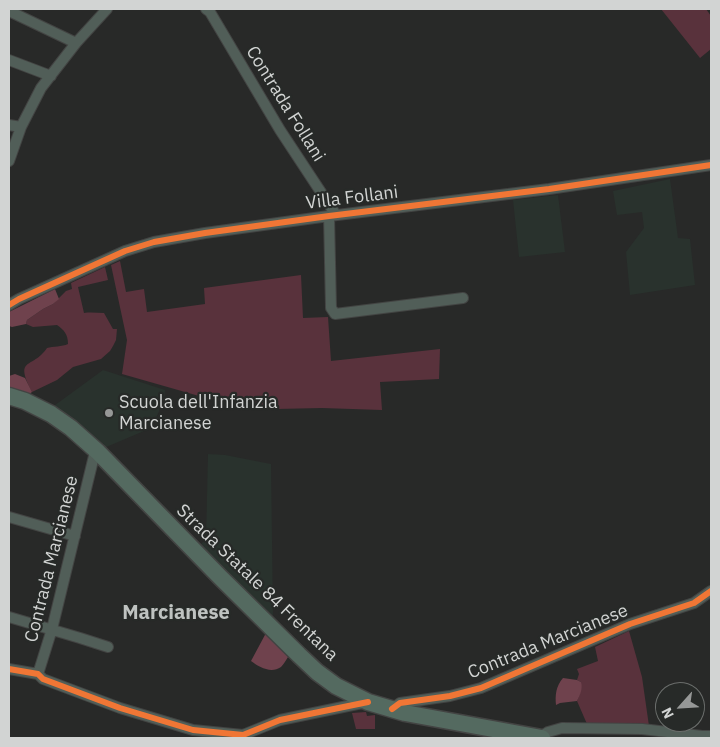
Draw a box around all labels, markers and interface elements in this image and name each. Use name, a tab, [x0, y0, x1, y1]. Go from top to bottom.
street label: Contrada Follani	[241, 42, 329, 166]
street label: Villa Follani	[305, 182, 399, 214]
place label: Scuola dell'Infanzia Marcianese	[119, 392, 278, 434]
marker: Scuola dell'Infanzia Marcianese	[103, 407, 115, 419]
street label: Contrada Marcianese	[21, 473, 83, 645]
street label: Strada Statale 84 Frentana	[172, 500, 342, 666]
street label: Contrada Marcianese	[465, 600, 631, 684]
district label: Marcianese	[122, 601, 230, 625]
north arrow	[655, 682, 705, 732]
text: N	[657, 705, 678, 722]

